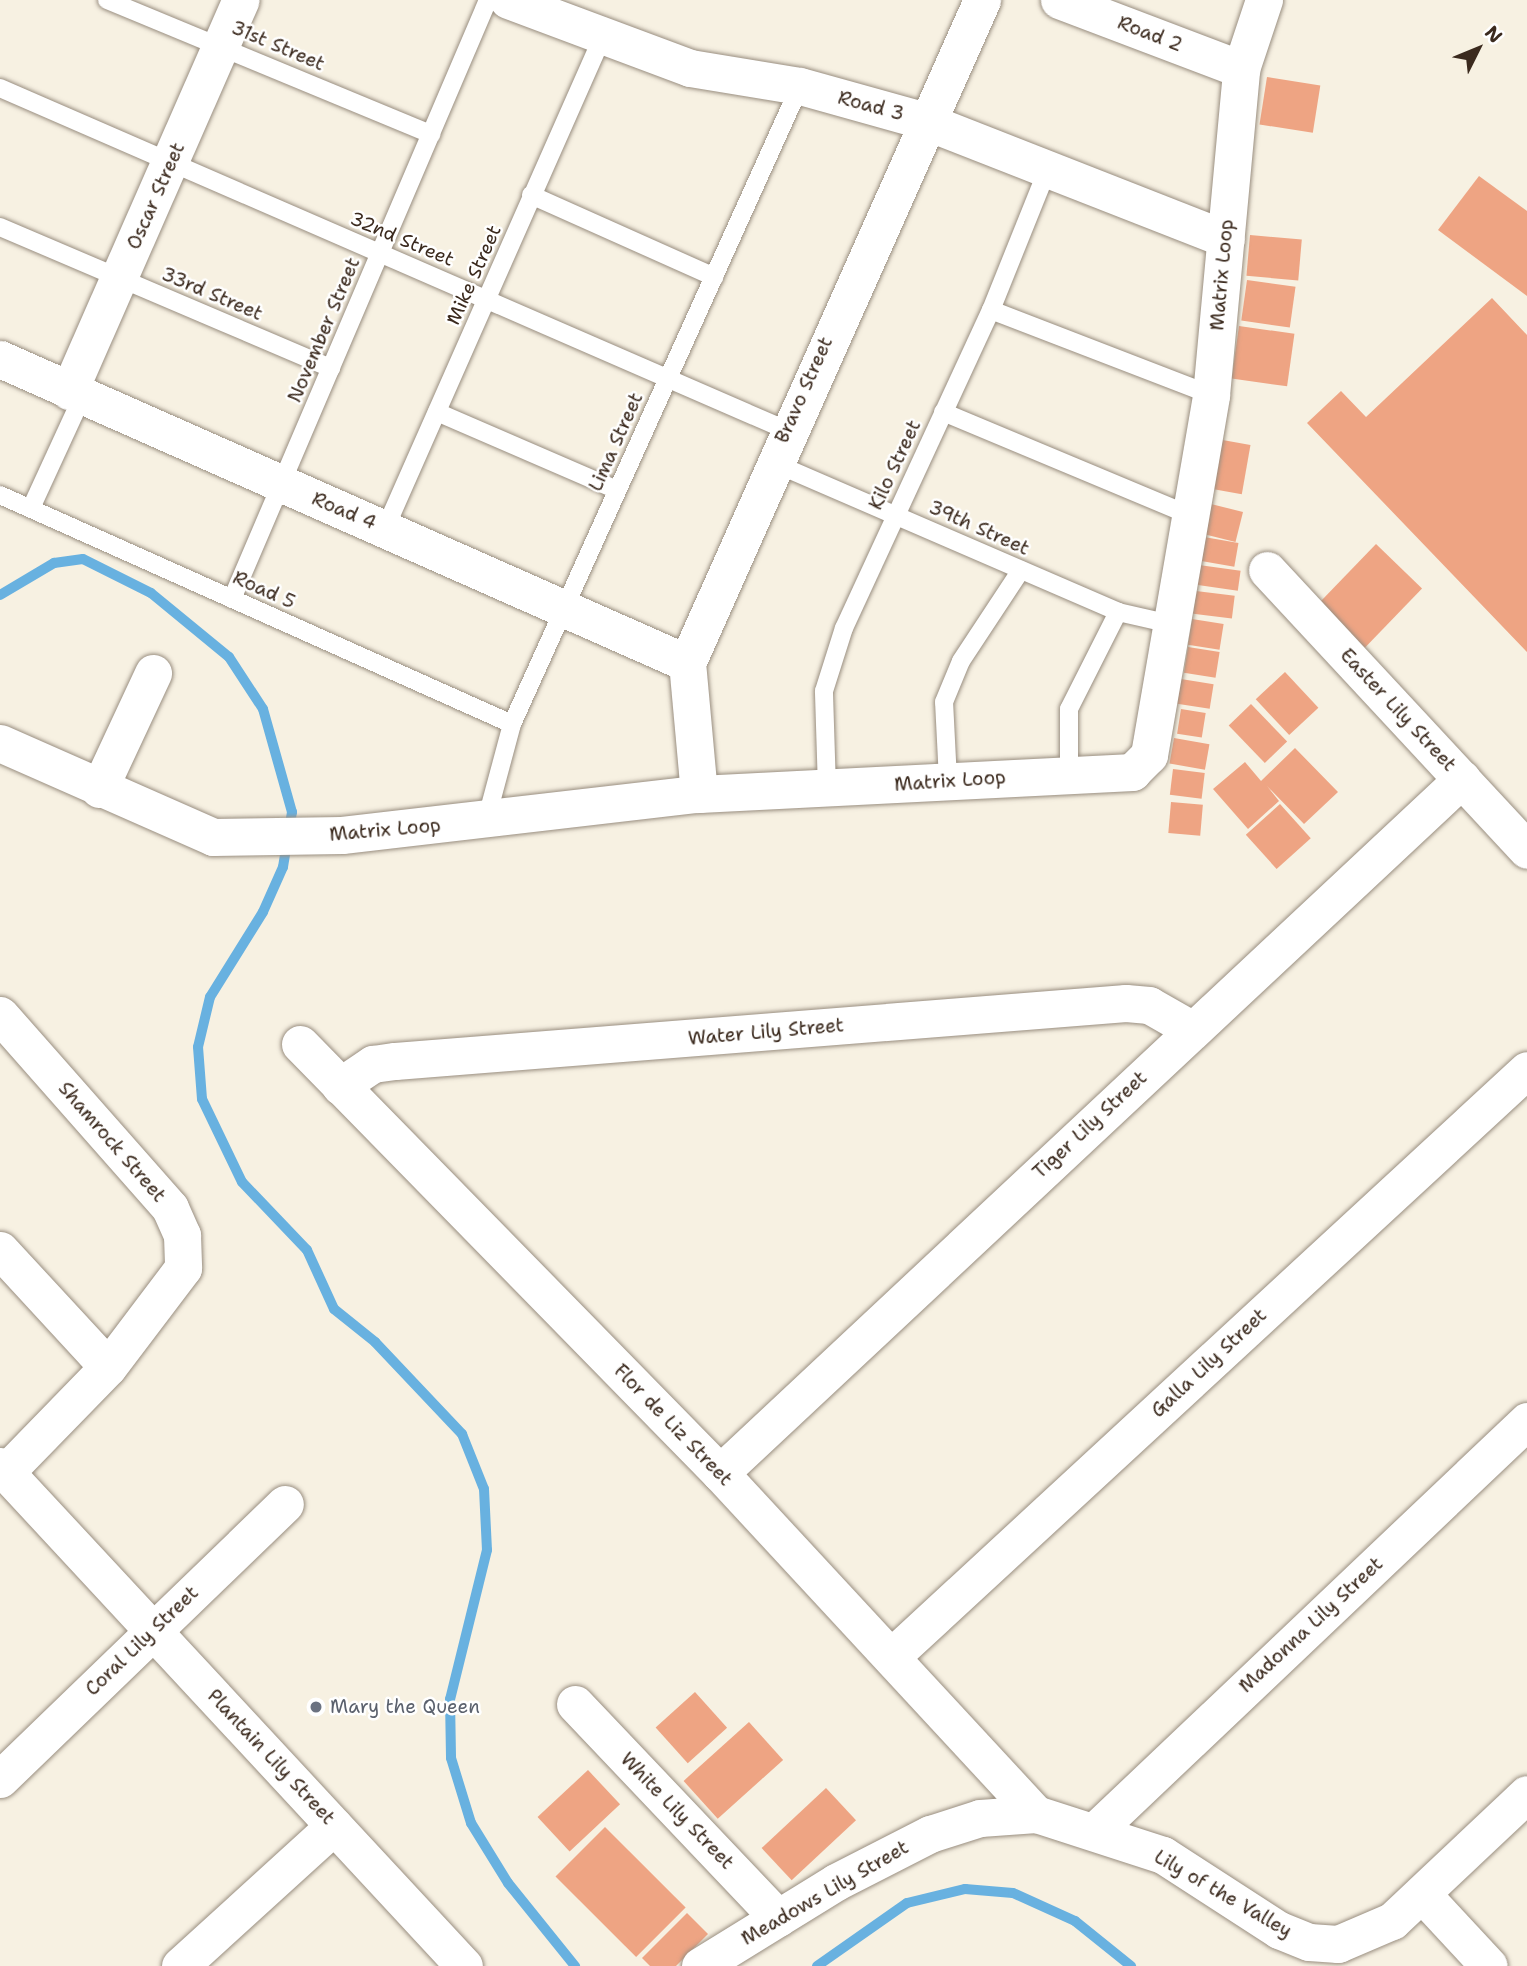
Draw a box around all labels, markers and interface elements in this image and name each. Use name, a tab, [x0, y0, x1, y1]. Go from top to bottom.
street label: Road 2	[1114, 11, 1186, 57]
north arrow	[1443, 14, 1513, 84]
street label: 31st Street	[228, 16, 328, 76]
text: N	[1479, 20, 1508, 48]
street label: Road 3	[835, 86, 907, 126]
street label: Oscar Street	[122, 139, 190, 253]
street label: 32nd Street	[347, 207, 457, 271]
street label: Matrix Loop	[1206, 218, 1238, 332]
street label: Mike Street	[442, 222, 506, 328]
street label: November Street	[283, 254, 365, 406]
street label: 33rd Street	[158, 263, 266, 325]
street label: Bravo Street	[770, 333, 838, 447]
street label: Lima Street	[584, 389, 648, 495]
street label: Kilo Street	[864, 416, 926, 514]
street label: Road 4	[308, 487, 380, 535]
street label: 39th Street	[925, 496, 1033, 560]
street label: Road 5	[229, 566, 299, 614]
street label: Easter Lily Street	[1335, 644, 1461, 776]
street label: Matrix Loop	[894, 766, 1006, 796]
street label: Matrix Loop	[328, 814, 442, 846]
street label: Water Lily Street	[687, 1014, 845, 1050]
street label: Tiger Lily Street	[1028, 1066, 1152, 1184]
street label: Shamrock Street	[54, 1077, 170, 1207]
street label: Galla Lily Street	[1147, 1304, 1271, 1422]
street label: Flor de Liz Street	[609, 1359, 737, 1491]
street label: Madonna Lily Street	[1234, 1552, 1388, 1698]
street label: Coral Lily Street	[81, 1581, 203, 1701]
street label: Plantain Lily Street	[202, 1685, 340, 1829]
place label: Mary the Queen	[330, 1696, 480, 1718]
marker: Mary the Queen	[308, 1699, 324, 1715]
street label: White Lily Street	[616, 1748, 738, 1874]
street label: Meadows Lily Street	[737, 1836, 913, 1950]
street label: Lily of the Valley	[1150, 1845, 1296, 1943]

